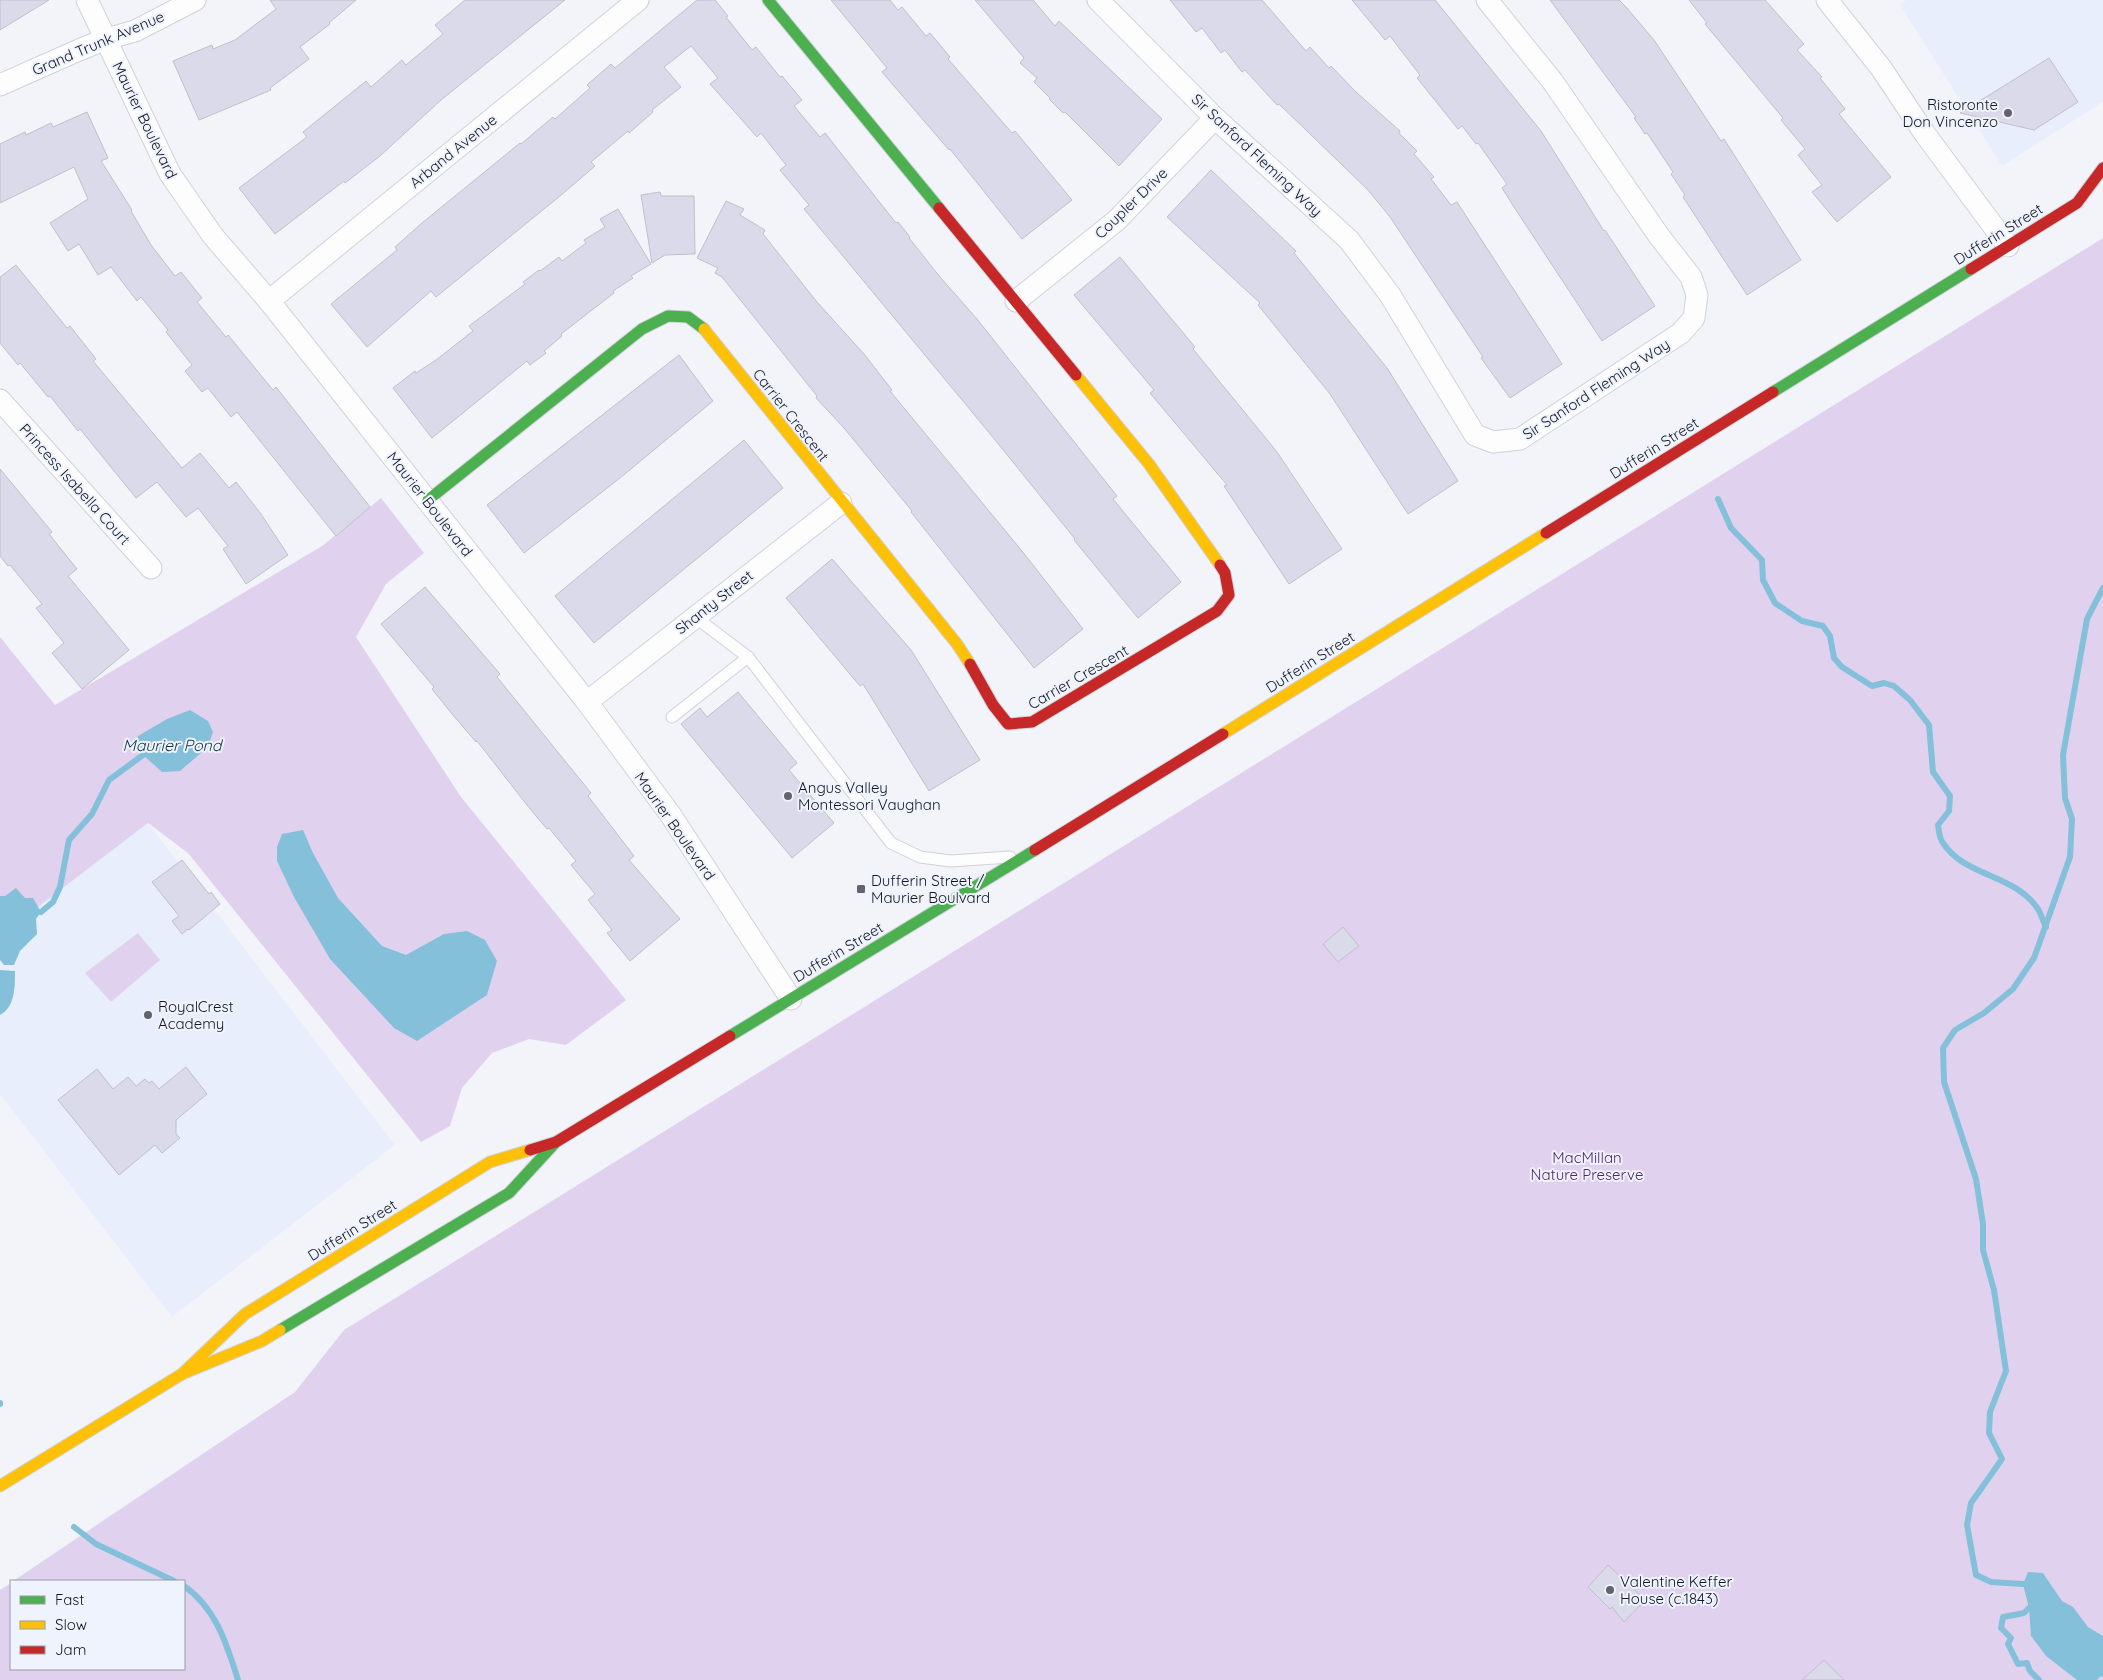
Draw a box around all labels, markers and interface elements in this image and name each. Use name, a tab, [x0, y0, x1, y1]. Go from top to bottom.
street label: Grand Trunk Avenue	[29, 7, 167, 79]
street label: Maurier Boulevard	[108, 58, 182, 182]
street label: Sir Sanford Fleming Way	[1188, 90, 1326, 220]
place label: Ristoronte Don Vincenzo	[1902, 95, 1998, 131]
marker: Ristoronte Don Vincenzo	[2002, 107, 2014, 119]
street label: Arband Avenue	[406, 110, 500, 192]
street label: Coupler Drive	[1091, 163, 1171, 243]
street label: Dufferin Street	[1950, 199, 2046, 269]
street label: Sir Sanford Fleming Way	[1519, 334, 1673, 444]
street label: Carrier Crescent	[749, 365, 833, 465]
street label: Dufferin Street	[1606, 413, 1702, 483]
street label: Princess Isabella Court	[15, 419, 135, 549]
street label: Maurier Boulevard	[383, 448, 477, 560]
street label: Shanty Street	[671, 566, 757, 638]
street label: Dufferin Street	[1262, 627, 1358, 697]
street label: Carrier Crescent	[1024, 641, 1132, 713]
water label: Maurier Pond	[122, 735, 224, 755]
street label: Maurier Boulevard	[631, 768, 719, 884]
place label: Angus Valley Montessori Vaughan	[798, 778, 941, 814]
marker: Angus Valley Montessori Vaughan	[782, 790, 794, 802]
place label: Dufferin Street / Maurier Boulvard	[871, 871, 990, 907]
marker: Dufferin Street / Maurier Boulvard	[855, 883, 867, 895]
street label: Dufferin Street	[790, 918, 886, 986]
place label: RoyalCrest Academy	[158, 997, 234, 1033]
marker: RoyalCrest Academy	[142, 1009, 154, 1021]
park label: MacMillan Nature Preserve	[1531, 1148, 1643, 1184]
street label: Dufferin Street	[304, 1195, 400, 1265]
place label: Valentine Keffer House (c.1843)	[1620, 1572, 1732, 1608]
legend	[10, 1580, 185, 1670]
marker: Valentine Keffer House (c.1843)	[1604, 1584, 1616, 1596]
text: Fast	[55, 1590, 84, 1609]
text: Slow	[55, 1615, 87, 1634]
text: Jam	[55, 1640, 86, 1659]

